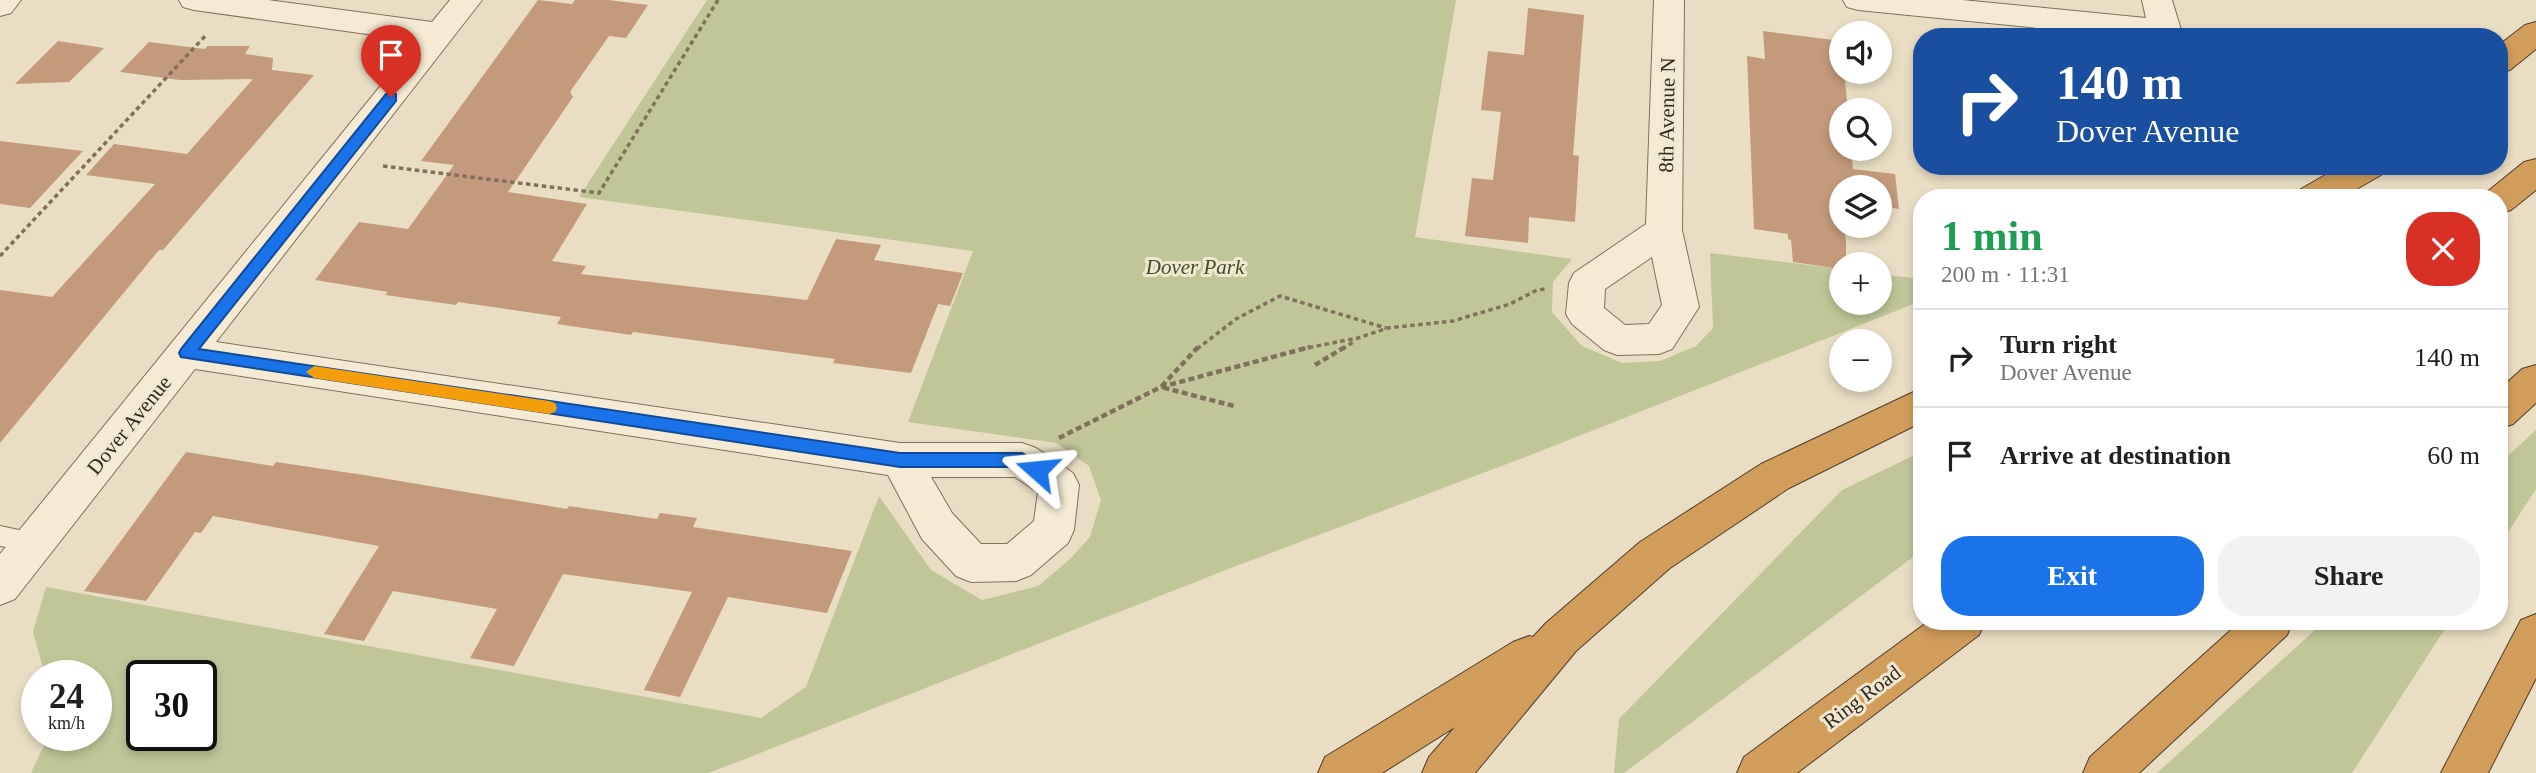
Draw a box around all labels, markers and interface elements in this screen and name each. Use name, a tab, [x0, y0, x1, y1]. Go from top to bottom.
map controls	[1829, 21, 1892, 392]
button: sound	[1829, 21, 1892, 84]
pin	[361, 25, 421, 97]
icon: arrive	[372, 36, 410, 74]
text: 140 m	[2056, 55, 2183, 110]
icon: right	[1941, 56, 2032, 147]
street label: 8th Avenue N	[1654, 57, 1680, 173]
button: search	[1829, 98, 1892, 161]
text: Dover Avenue	[2056, 113, 2239, 149]
button: layers	[1829, 175, 1892, 238]
button: close	[2406, 212, 2480, 286]
text: 1 min	[1941, 213, 2043, 259]
button: +	[1829, 252, 1892, 315]
park label: Dover Park	[1145, 255, 1245, 279]
text: 200 m · 11:31	[1941, 262, 2070, 287]
button: −	[1829, 329, 1892, 392]
text: Turn right	[2000, 330, 2117, 359]
icon: right	[1941, 339, 1979, 377]
text: 140 m	[2414, 343, 2480, 372]
text: Dover Avenue	[2000, 360, 2132, 385]
street label: Dover Avenue	[82, 371, 176, 479]
position arrow	[1000, 433, 1074, 507]
icon: arrive	[1941, 437, 1979, 475]
text: Arrive at destination	[2000, 441, 2231, 470]
text: 60 m	[2427, 441, 2480, 470]
button: Exit	[1941, 536, 2204, 616]
button: Share	[2218, 536, 2480, 616]
speed limit sign: 30	[126, 660, 217, 751]
street label: Ring Road	[1819, 660, 1906, 734]
text: 24	[49, 677, 84, 716]
text: km/h	[48, 713, 85, 733]

